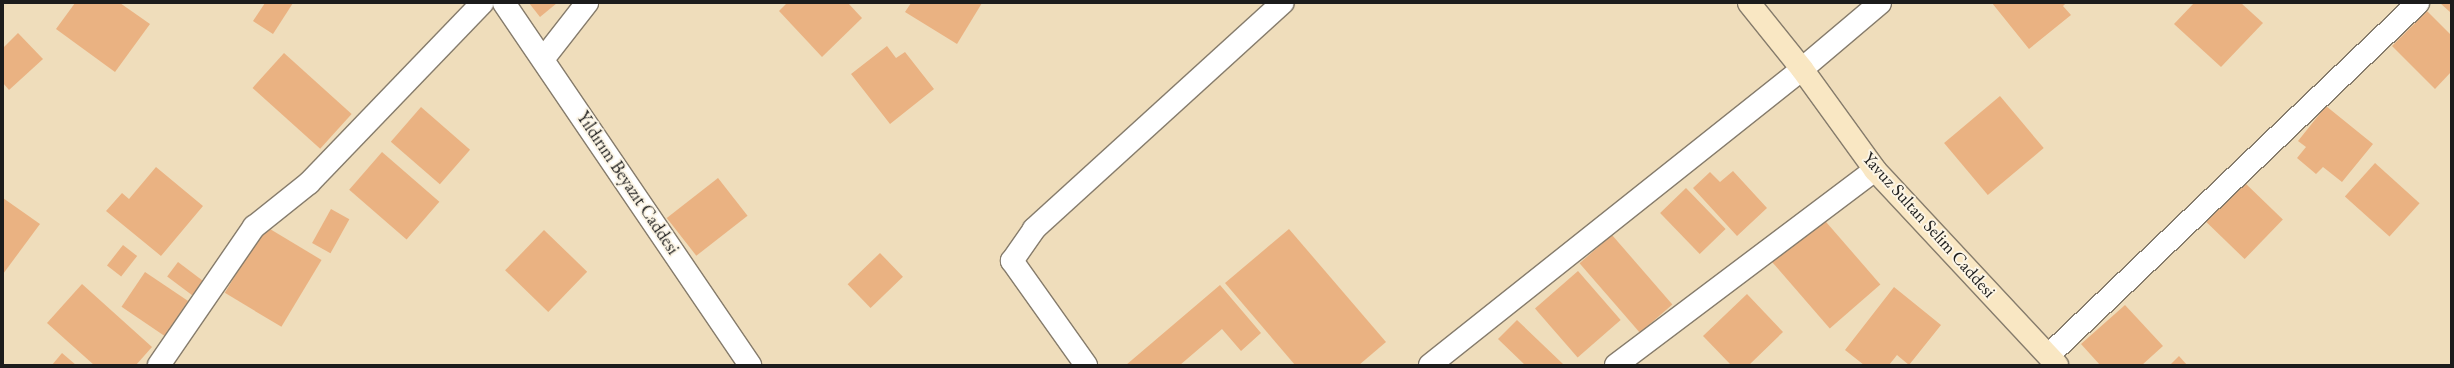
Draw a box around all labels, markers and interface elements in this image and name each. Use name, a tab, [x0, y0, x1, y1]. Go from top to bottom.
street label: Yıldırım Beyazıt Caddesi	[572, 107, 684, 259]
street label: Yavuz Sultan Selim Caddesi	[1858, 148, 2000, 302]

